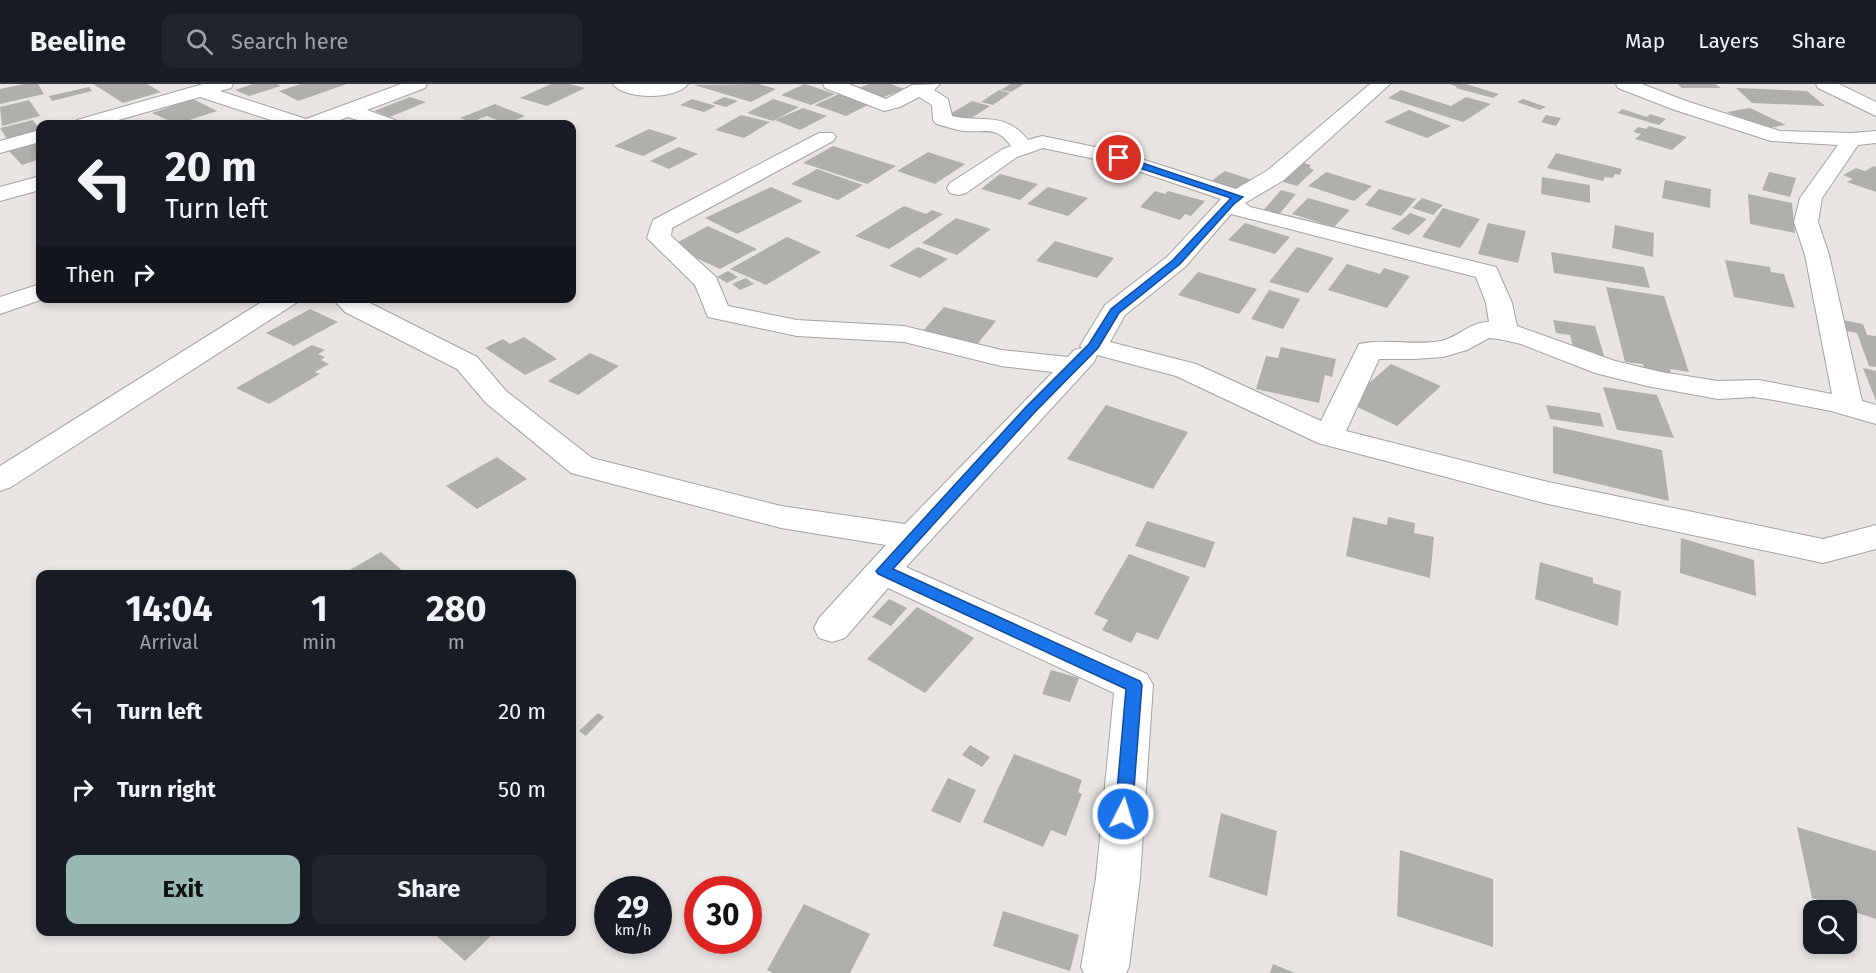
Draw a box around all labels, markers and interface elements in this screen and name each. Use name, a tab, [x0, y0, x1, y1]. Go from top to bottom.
search box	[162, 14, 582, 68]
text: Beeline	[30, 25, 126, 58]
icon: search	[183, 25, 216, 58]
text: Search here	[231, 28, 349, 55]
text: Map	[1625, 28, 1665, 54]
text: Layers	[1698, 28, 1759, 54]
text: Share	[1792, 28, 1846, 54]
pin	[1093, 132, 1144, 183]
icon: arrive	[1102, 141, 1135, 174]
text: 20 m	[165, 142, 257, 192]
icon: left	[66, 144, 144, 222]
text: Turn left	[165, 193, 268, 225]
icon: right	[127, 258, 160, 291]
text: Then	[66, 261, 115, 288]
text: 14:04	[125, 587, 213, 631]
text: 1	[311, 587, 328, 631]
text: 280	[426, 587, 487, 631]
text: Arrival	[140, 630, 198, 654]
text: min	[302, 630, 337, 654]
text: m	[448, 630, 465, 654]
icon: left	[66, 695, 99, 728]
text: Turn left	[117, 698, 202, 725]
text: 20 m	[498, 698, 546, 725]
icon: right	[66, 773, 99, 806]
text: Turn right	[117, 776, 216, 803]
text: 50 m	[498, 776, 546, 803]
position arrow	[1091, 782, 1155, 846]
button: Exit	[66, 855, 300, 924]
button: Share	[312, 855, 546, 924]
speed limit sign: 30	[684, 876, 762, 954]
text: 29	[617, 890, 649, 926]
map controls	[1803, 900, 1857, 954]
button: search	[1803, 900, 1857, 954]
text: km/h	[614, 921, 652, 939]

